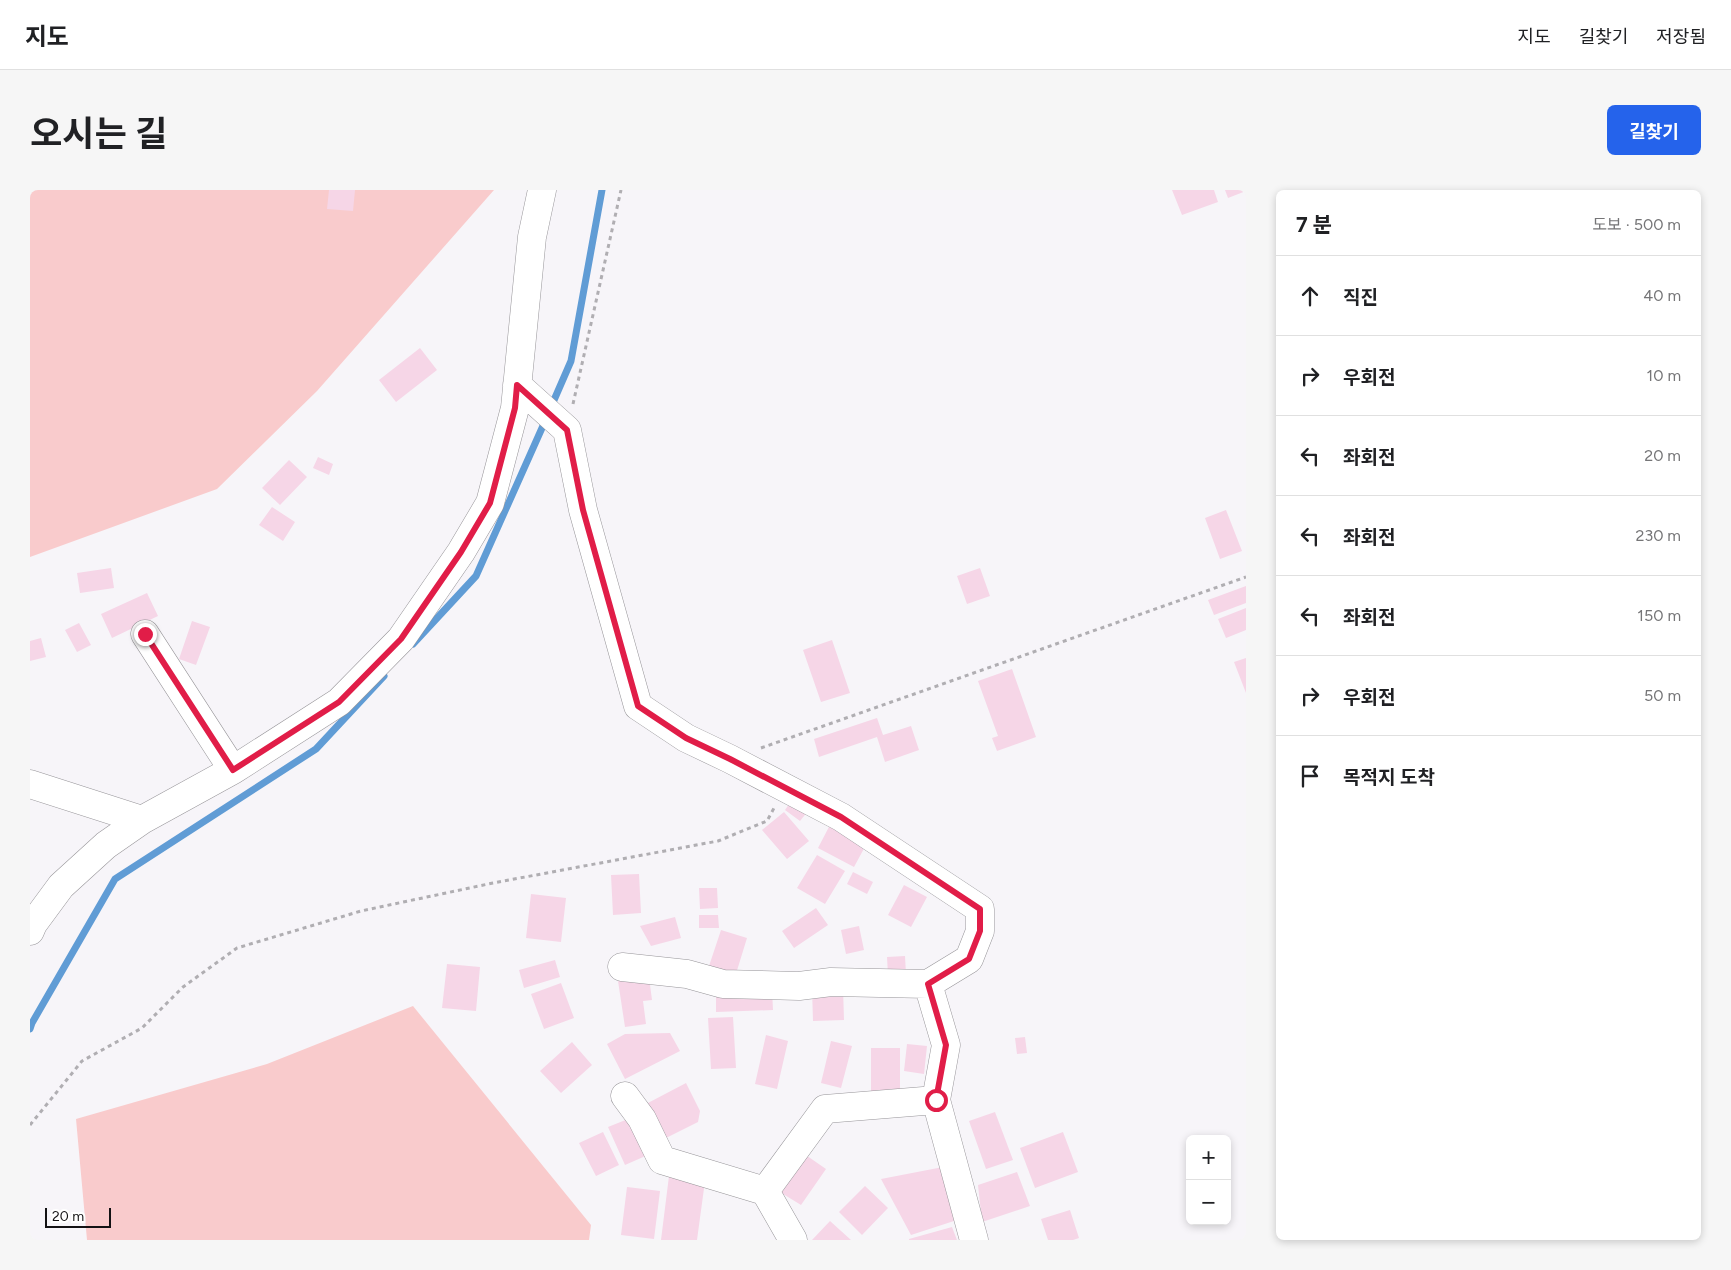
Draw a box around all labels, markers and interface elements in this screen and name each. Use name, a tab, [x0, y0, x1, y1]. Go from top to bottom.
text: 지도	[25, 22, 69, 51]
text: 지도	[1518, 26, 1551, 48]
text: 길찾기	[1579, 26, 1628, 48]
text: 저장됨	[1656, 26, 1706, 48]
button: 길찾기	[1607, 105, 1701, 155]
text: 오시는 길	[30, 113, 167, 155]
text: 7 분	[1296, 212, 1332, 237]
text: 도보 · 500 m	[1592, 215, 1681, 234]
icon: ahead	[1296, 282, 1324, 310]
text: 직진	[1343, 286, 1378, 309]
text: 40 m	[1643, 286, 1681, 305]
icon: right	[1296, 362, 1324, 390]
text: 우회전	[1343, 366, 1395, 389]
text: 10 m	[1647, 366, 1681, 385]
icon: left	[1296, 442, 1324, 470]
text: 좌회전	[1343, 446, 1395, 469]
text: 20 m	[1644, 446, 1681, 465]
icon: left	[1296, 522, 1324, 550]
text: 좌회전	[1343, 526, 1395, 549]
text: 230 m	[1636, 526, 1681, 545]
icon: left	[1296, 602, 1324, 630]
text: 좌회전	[1343, 606, 1395, 629]
text: 150 m	[1637, 606, 1681, 625]
route end	[134, 623, 157, 646]
icon: right	[1296, 682, 1324, 710]
text: 우회전	[1343, 686, 1395, 709]
text: 50 m	[1644, 686, 1681, 705]
icon: arrive	[1296, 762, 1324, 790]
text: 목적지 도착	[1343, 766, 1435, 789]
route start	[925, 1089, 948, 1112]
map controls	[1186, 1135, 1231, 1225]
button: +	[1186, 1135, 1231, 1180]
button: −	[1186, 1180, 1231, 1225]
scale bar	[45, 1205, 111, 1228]
text: 20 m	[52, 1208, 84, 1225]

